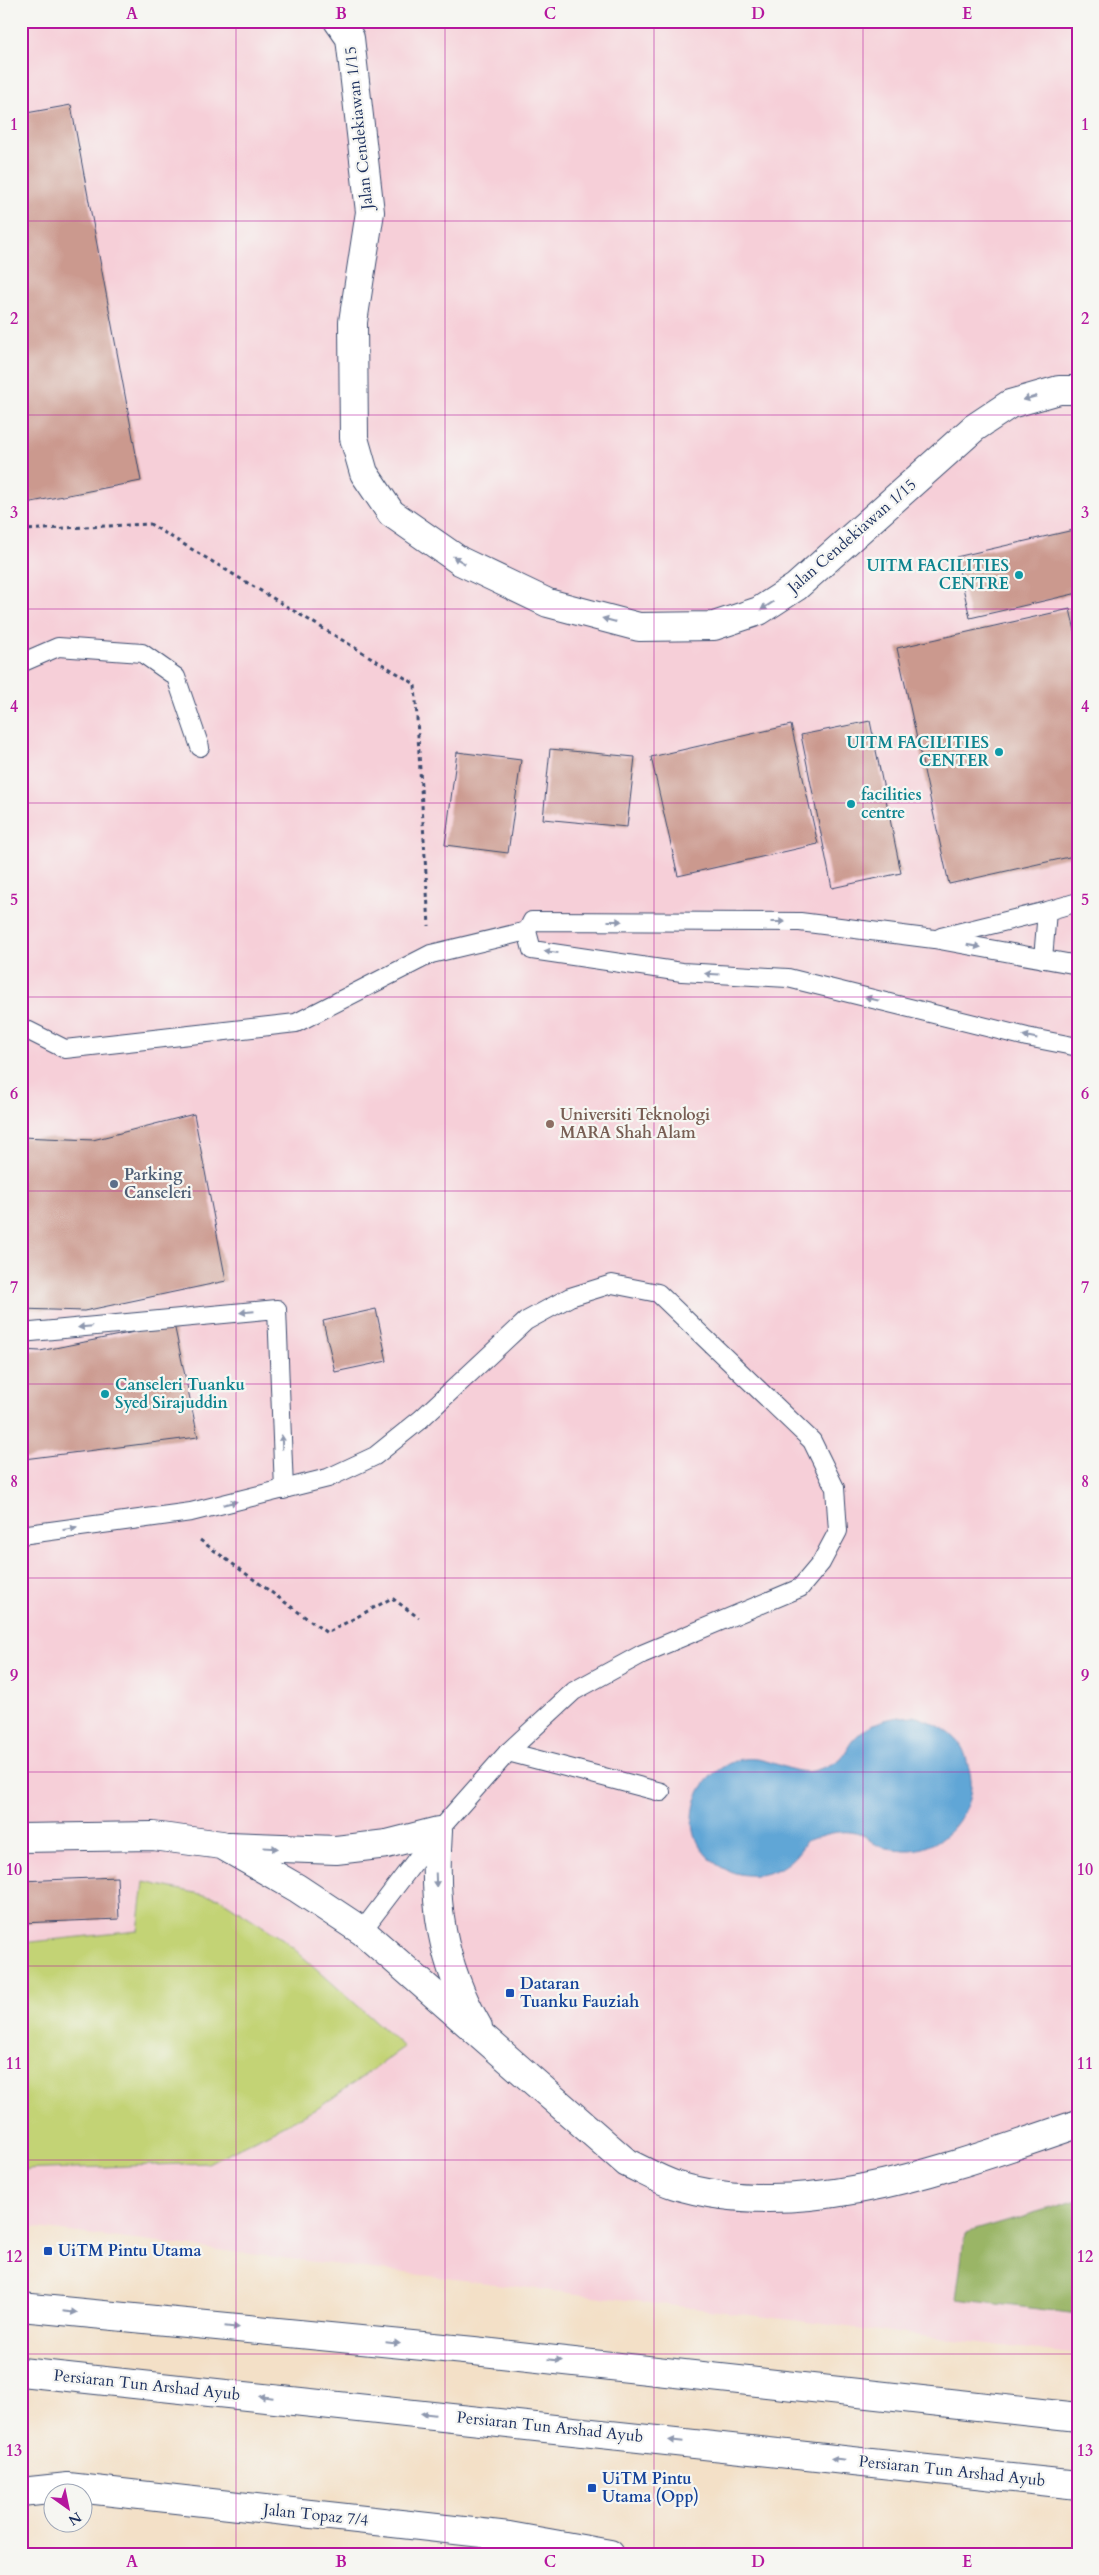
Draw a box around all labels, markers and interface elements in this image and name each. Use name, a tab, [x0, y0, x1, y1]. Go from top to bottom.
text: A	[126, 3, 138, 25]
text: B	[335, 3, 347, 25]
text: C	[544, 3, 556, 25]
text: D	[751, 3, 765, 25]
text: E	[962, 3, 972, 25]
street label: Jalan Cendekiawan 1/15	[339, 45, 379, 213]
text: 1	[10, 114, 18, 136]
text: 1	[1081, 114, 1089, 136]
text: 2	[10, 308, 18, 330]
text: 2	[1081, 308, 1089, 330]
one-way arrow	[1023, 395, 1038, 403]
street label: Jalan Cendekiawan 1/15	[781, 474, 921, 599]
text: 3	[10, 502, 18, 524]
text: 3	[1081, 502, 1089, 524]
one-way arrow	[453, 555, 466, 564]
place label: UITM FACILITIES CENTRE	[867, 555, 1009, 595]
marker: UITM FACILITIES CENTRE	[1013, 569, 1025, 581]
one-way arrow	[760, 601, 774, 611]
one-way arrow	[602, 615, 617, 623]
text: 4	[10, 696, 18, 718]
text: 4	[1081, 696, 1089, 718]
place label: UITM FACILITIES CENTER	[847, 732, 989, 772]
marker: UITM FACILITIES CENTER	[993, 746, 1005, 758]
place label: facilities centre	[861, 784, 922, 824]
marker: facilities centre	[845, 798, 857, 810]
text: 5	[10, 889, 18, 911]
text: 5	[1081, 889, 1089, 911]
one-way arrow	[608, 917, 624, 925]
one-way arrow	[770, 918, 786, 926]
one-way arrow	[966, 943, 982, 951]
one-way arrow	[543, 948, 559, 956]
one-way arrow	[704, 969, 720, 977]
one-way arrow	[865, 994, 880, 1002]
one-way arrow	[1022, 1033, 1038, 1041]
text: 6	[10, 1083, 18, 1105]
text: 6	[1081, 1083, 1089, 1105]
place label: Universiti Teknologi MARA Shah Alam	[560, 1104, 710, 1144]
marker: Universiti Teknologi MARA Shah Alam	[544, 1118, 556, 1130]
place label: Parking Canseleri	[124, 1164, 192, 1204]
marker: Parking Canseleri	[108, 1178, 120, 1190]
text: 7	[10, 1277, 18, 1299]
text: 7	[1081, 1277, 1089, 1299]
one-way arrow	[239, 1308, 255, 1316]
one-way arrow	[77, 1323, 93, 1331]
place label: Canseleri Tuanku Syed Sirajuddin	[115, 1374, 245, 1414]
marker: Canseleri Tuanku Syed Sirajuddin	[99, 1388, 111, 1400]
one-way arrow	[278, 1433, 286, 1449]
text: 8	[10, 1471, 18, 1493]
text: 8	[1081, 1471, 1089, 1493]
one-way arrow	[222, 1499, 237, 1507]
one-way arrow	[62, 1525, 78, 1533]
text: 9	[10, 1665, 18, 1687]
text: 9	[1081, 1665, 1089, 1687]
one-way arrow	[263, 1845, 279, 1853]
text: 10	[6, 1859, 22, 1881]
text: 10	[1077, 1859, 1093, 1881]
one-way arrow	[432, 1872, 440, 1888]
place label: Dataran Tuanku Fauziah	[520, 1973, 639, 2013]
marker: Dataran Tuanku Fauziah	[504, 1987, 516, 1999]
text: 11	[6, 2053, 22, 2075]
text: 11	[1077, 2053, 1093, 2075]
place label: UiTM Pintu Utama	[58, 2240, 201, 2262]
marker: UiTM Pintu Utama	[42, 2245, 54, 2257]
text: 12	[6, 2246, 22, 2268]
text: 12	[1077, 2246, 1093, 2268]
one-way arrow	[62, 2308, 78, 2316]
one-way arrow	[224, 2323, 240, 2331]
one-way arrow	[386, 2339, 402, 2347]
one-way arrow	[547, 2356, 563, 2364]
street label: Persiaran Tun Arshad Ayub	[53, 2364, 241, 2406]
one-way arrow	[258, 2393, 274, 2401]
street label: Persiaran Tun Arshad Ayub	[456, 2406, 644, 2448]
one-way arrow	[420, 2410, 436, 2418]
one-way arrow	[668, 2437, 684, 2445]
text: 13	[6, 2440, 22, 2462]
text: 13	[1077, 2440, 1093, 2462]
street label: Persiaran Tun Arshad Ayub	[858, 2450, 1046, 2492]
one-way arrow	[830, 2455, 846, 2463]
place label: UiTM Pintu Utama (Opp)	[602, 2468, 699, 2508]
north arrow	[42, 2482, 92, 2532]
marker: UiTM Pintu Utama (Opp)	[586, 2482, 598, 2494]
street label: Jalan Topaz 7/4	[260, 2498, 370, 2531]
text: N	[65, 2507, 85, 2530]
text: A	[126, 2551, 138, 2573]
text: B	[335, 2551, 347, 2573]
text: C	[544, 2551, 556, 2573]
text: D	[751, 2551, 765, 2573]
text: E	[962, 2551, 972, 2573]

